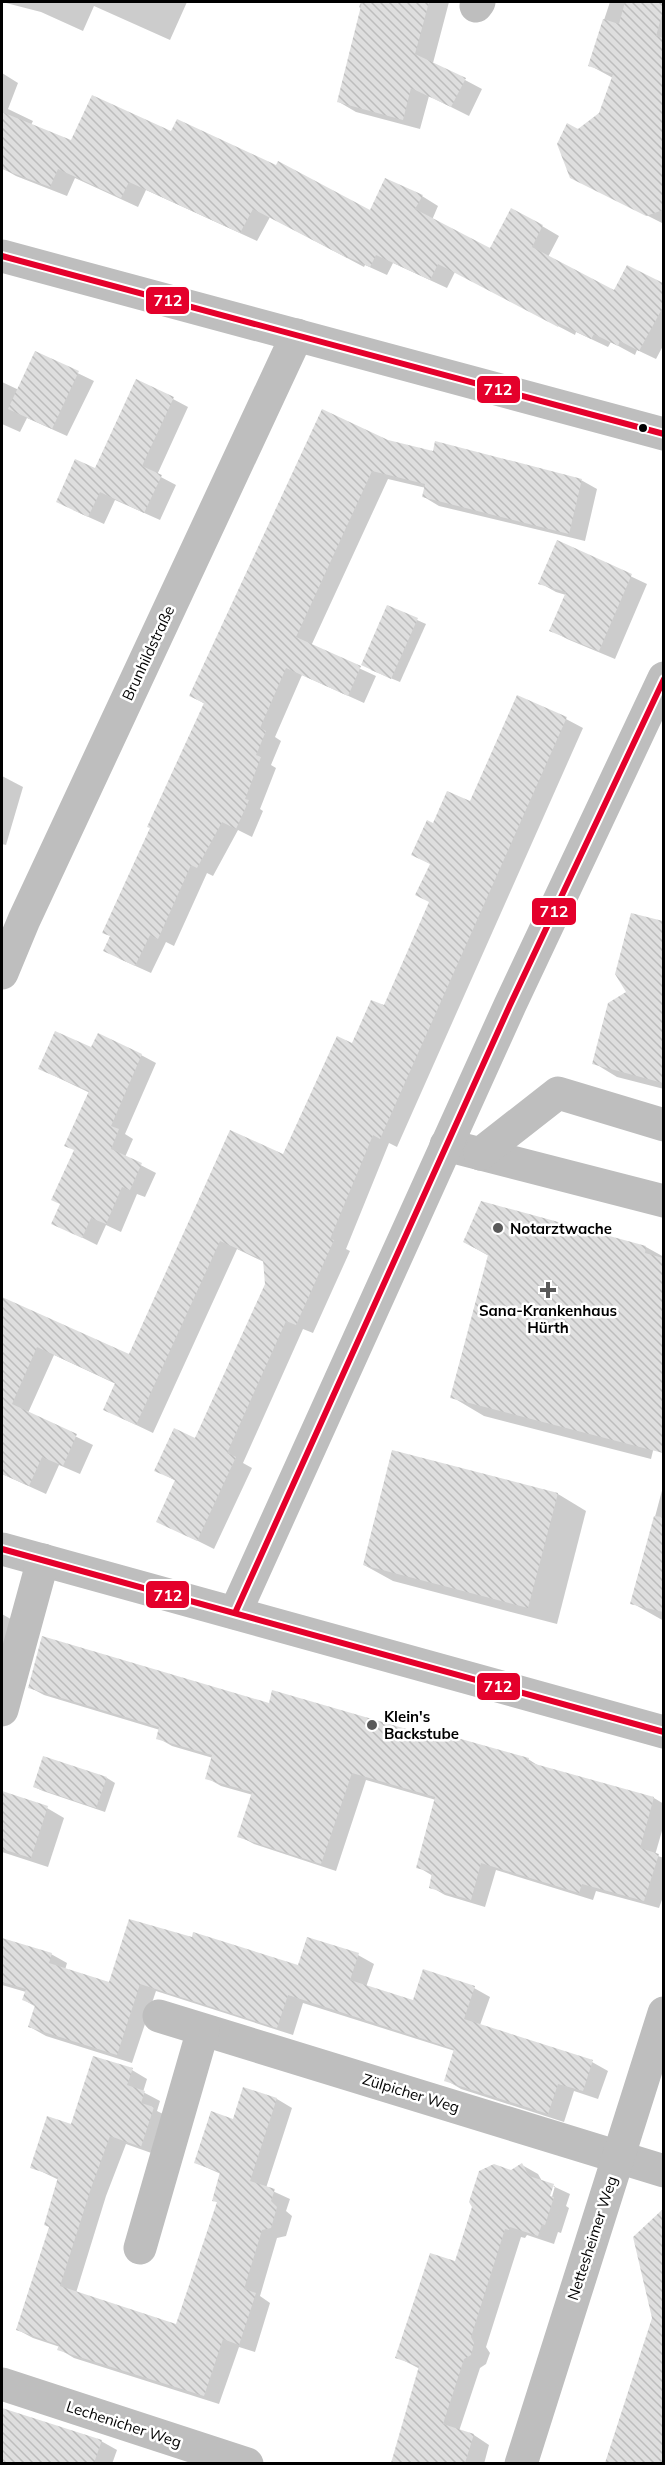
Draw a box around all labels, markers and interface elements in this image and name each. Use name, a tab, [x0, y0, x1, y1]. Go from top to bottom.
line badge: 712	[145, 286, 190, 315]
text: 712	[154, 290, 182, 310]
line badge: 712	[476, 375, 521, 404]
text: 712	[484, 379, 512, 399]
unlabelled marker	[637, 422, 649, 434]
street label: Brunhildstraße	[118, 602, 178, 704]
line badge: 712	[531, 897, 577, 926]
text: 712	[540, 901, 568, 921]
place label: Notarztwache	[510, 1219, 612, 1238]
marker: Notarztwache	[491, 1221, 505, 1235]
marker: Sana-Krankenhaus Hürth	[539, 1281, 557, 1299]
place label: Sana-Krankenhaus Hürth	[479, 1301, 617, 1337]
line badge: 712	[145, 1580, 190, 1609]
text: 712	[154, 1585, 182, 1605]
line badge: 712	[476, 1672, 521, 1701]
text: 712	[484, 1676, 512, 1696]
place label: Klein's Backstube	[384, 1707, 459, 1743]
marker: Klein's Backstube	[365, 1718, 379, 1732]
street label: Zülpicher Weg	[360, 2069, 462, 2117]
street label: Nettesheimer Weg	[563, 2174, 621, 2302]
street label: Lechenicher Weg	[64, 2396, 184, 2452]

